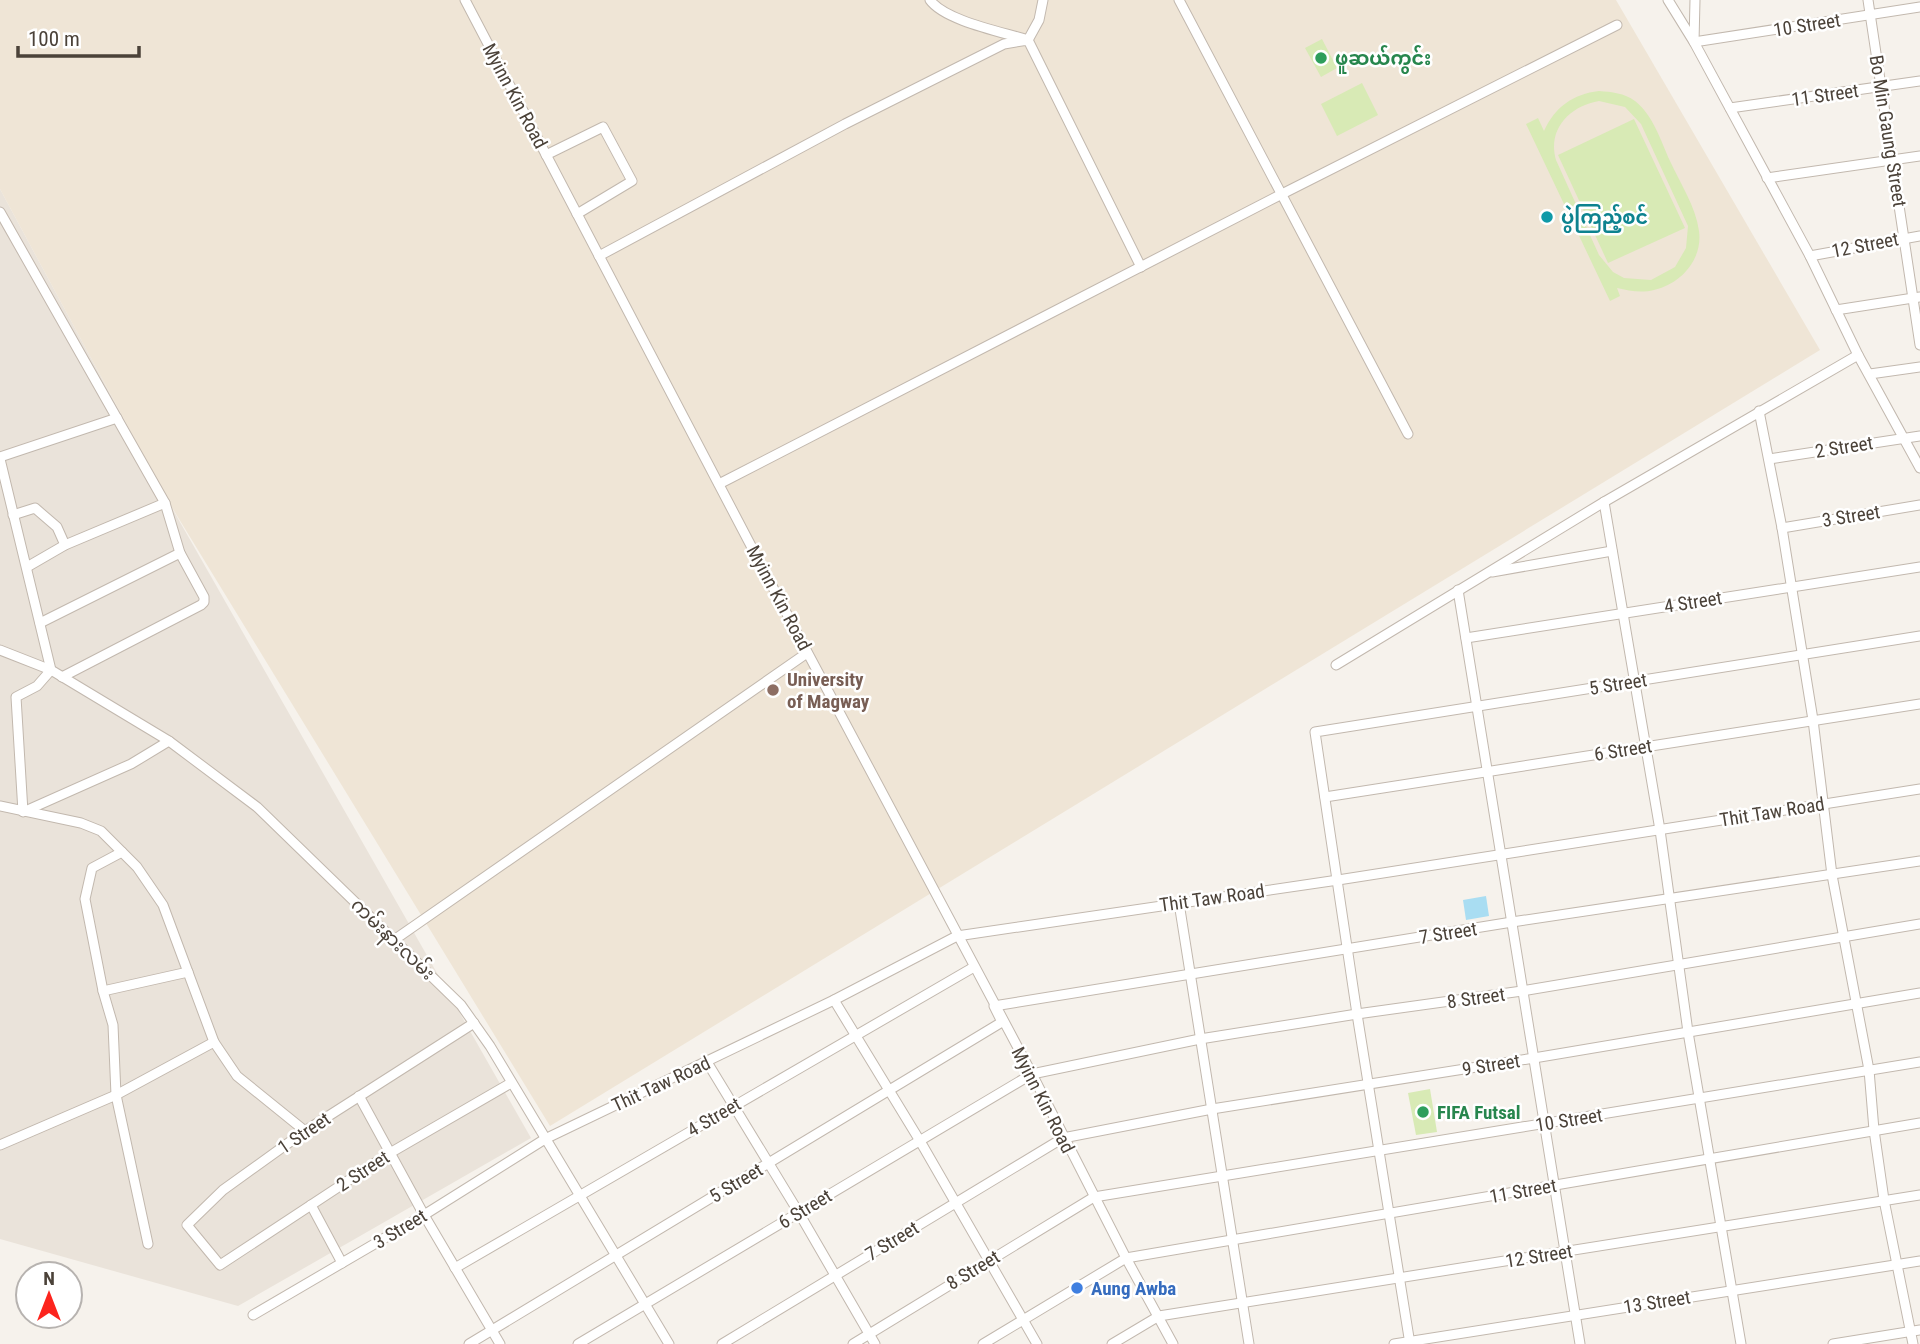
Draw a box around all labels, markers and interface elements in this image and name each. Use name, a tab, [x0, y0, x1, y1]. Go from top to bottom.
street label: 10 Street	[1772, 8, 1842, 42]
scale bar	[18, 14, 138, 58]
text: 100 m	[28, 27, 80, 51]
street label: Myinn Kin Road	[478, 39, 552, 153]
place label: ဖူဆယ်ကွင်း	[1335, 45, 1431, 74]
marker: ဖူဆယ်ကွင်း	[1313, 50, 1329, 66]
street label: Bo Min Gaung Street	[1865, 53, 1911, 209]
street label: 11 Street	[1790, 79, 1860, 111]
place label: ပွဲကြည့်စင်	[1561, 204, 1648, 233]
marker: ပွဲကြည့်စင်	[1539, 209, 1555, 225]
street label: 12 Street	[1830, 227, 1900, 263]
street label: 2 Street	[1813, 431, 1875, 463]
street label: 3 Street	[1820, 500, 1882, 532]
street label: Myinn Kin Road	[742, 541, 816, 655]
street label: 4 Street	[1662, 586, 1724, 618]
place label: University of Magway	[787, 668, 870, 713]
street label: 5 Street	[1587, 668, 1649, 700]
marker: University of Magway	[765, 682, 781, 698]
street label: 6 Street	[1592, 734, 1654, 766]
street label: Thit Taw Road	[1718, 792, 1826, 832]
street label: Thit Taw Road	[1158, 879, 1266, 917]
street label: ကမ်းနားလမ်း	[344, 891, 442, 988]
street label: 7 Street	[1417, 917, 1479, 949]
street label: 8 Street	[1446, 983, 1506, 1013]
street label: Myinn Kin Road	[1006, 1043, 1080, 1157]
street label: 9 Street	[1460, 1049, 1522, 1081]
street label: Thit Taw Road	[608, 1051, 714, 1117]
street label: 4 Street	[683, 1092, 745, 1142]
place label: FIFA Futsal	[1437, 1101, 1521, 1124]
street label: 10 Street	[1534, 1103, 1604, 1137]
marker: FIFA Futsal	[1415, 1104, 1431, 1120]
street label: 1 Street	[273, 1107, 335, 1159]
street label: 2 Street	[332, 1145, 394, 1197]
street label: 5 Street	[705, 1158, 767, 1208]
street label: 11 Street	[1488, 1174, 1558, 1208]
street label: 6 Street	[774, 1184, 836, 1234]
street label: 3 Street	[369, 1204, 431, 1254]
street label: 7 Street	[861, 1216, 923, 1266]
street label: 12 Street	[1504, 1239, 1574, 1273]
street label: 8 Street	[942, 1245, 1004, 1295]
north arrow	[14, 1260, 84, 1330]
text: N	[43, 1267, 55, 1290]
place label: Aung Awba	[1091, 1277, 1176, 1300]
marker: Aung Awba	[1069, 1280, 1085, 1296]
street label: 13 Street	[1622, 1285, 1692, 1319]

